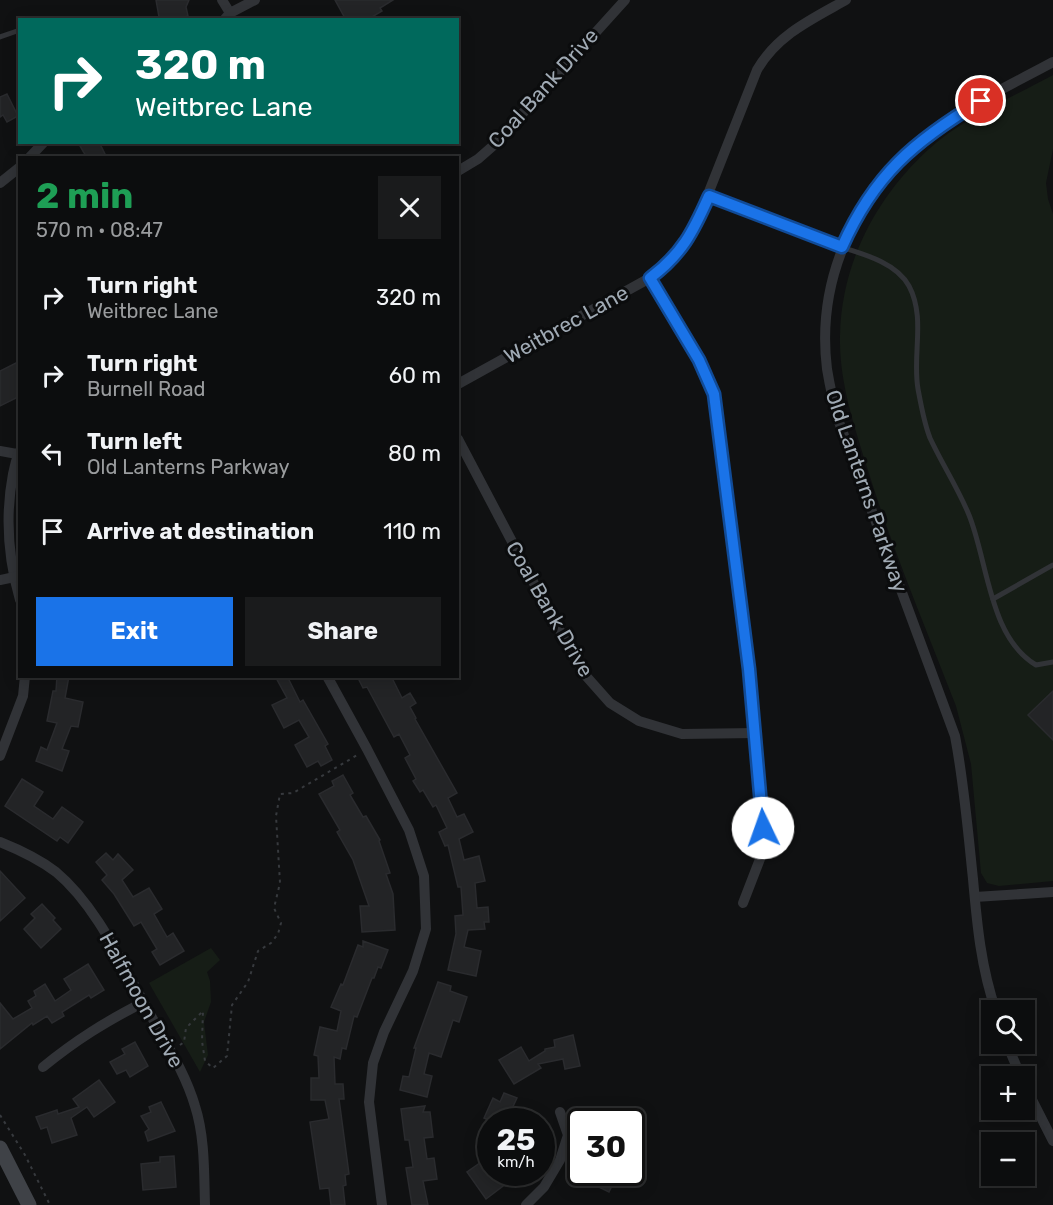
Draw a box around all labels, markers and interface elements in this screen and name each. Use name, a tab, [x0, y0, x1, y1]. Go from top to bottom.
street label: Coal Bank Drive	[483, 23, 603, 153]
text: 320 m	[135, 40, 266, 90]
icon: right	[36, 42, 114, 120]
pin	[955, 75, 1006, 126]
icon: arrive	[964, 84, 997, 117]
text: Weitbrec Lane	[135, 91, 313, 123]
text: 2 min	[36, 174, 134, 217]
button: close	[378, 176, 441, 239]
text: 570 m · 08:47	[36, 218, 163, 242]
text: Turn right	[87, 272, 197, 299]
street label: Weitbrec Lane	[500, 280, 632, 368]
icon: right	[36, 281, 69, 314]
text: 320 m	[376, 284, 441, 311]
text: Weitbrec Lane	[87, 299, 219, 323]
text: Turn right	[87, 350, 197, 377]
icon: right	[36, 359, 69, 392]
text: 60 m	[389, 362, 441, 389]
text: Burnell Road	[87, 377, 205, 401]
street label: Old Lanterns Parkway	[821, 386, 914, 596]
text: Turn left	[87, 428, 182, 455]
icon: left	[36, 437, 69, 470]
text: 80 m	[388, 440, 441, 467]
text: Old Lanterns Parkway	[87, 455, 290, 479]
icon: arrive	[36, 515, 69, 548]
text: Arrive at destination	[87, 518, 314, 545]
text: 110 m	[383, 518, 441, 545]
street label: Coal Bank Drive	[501, 537, 599, 681]
button: Exit	[36, 597, 233, 666]
button: Share	[245, 597, 441, 666]
position arrow	[731, 796, 795, 860]
street label: Halfmoon Drive	[94, 928, 190, 1072]
map controls	[981, 1000, 1035, 1186]
button: search	[981, 1000, 1035, 1054]
button: +	[981, 1066, 1035, 1120]
speed limit sign: 30	[567, 1108, 645, 1186]
text: 25	[497, 1122, 535, 1158]
button: −	[981, 1132, 1035, 1186]
text: km/h	[497, 1153, 535, 1171]

